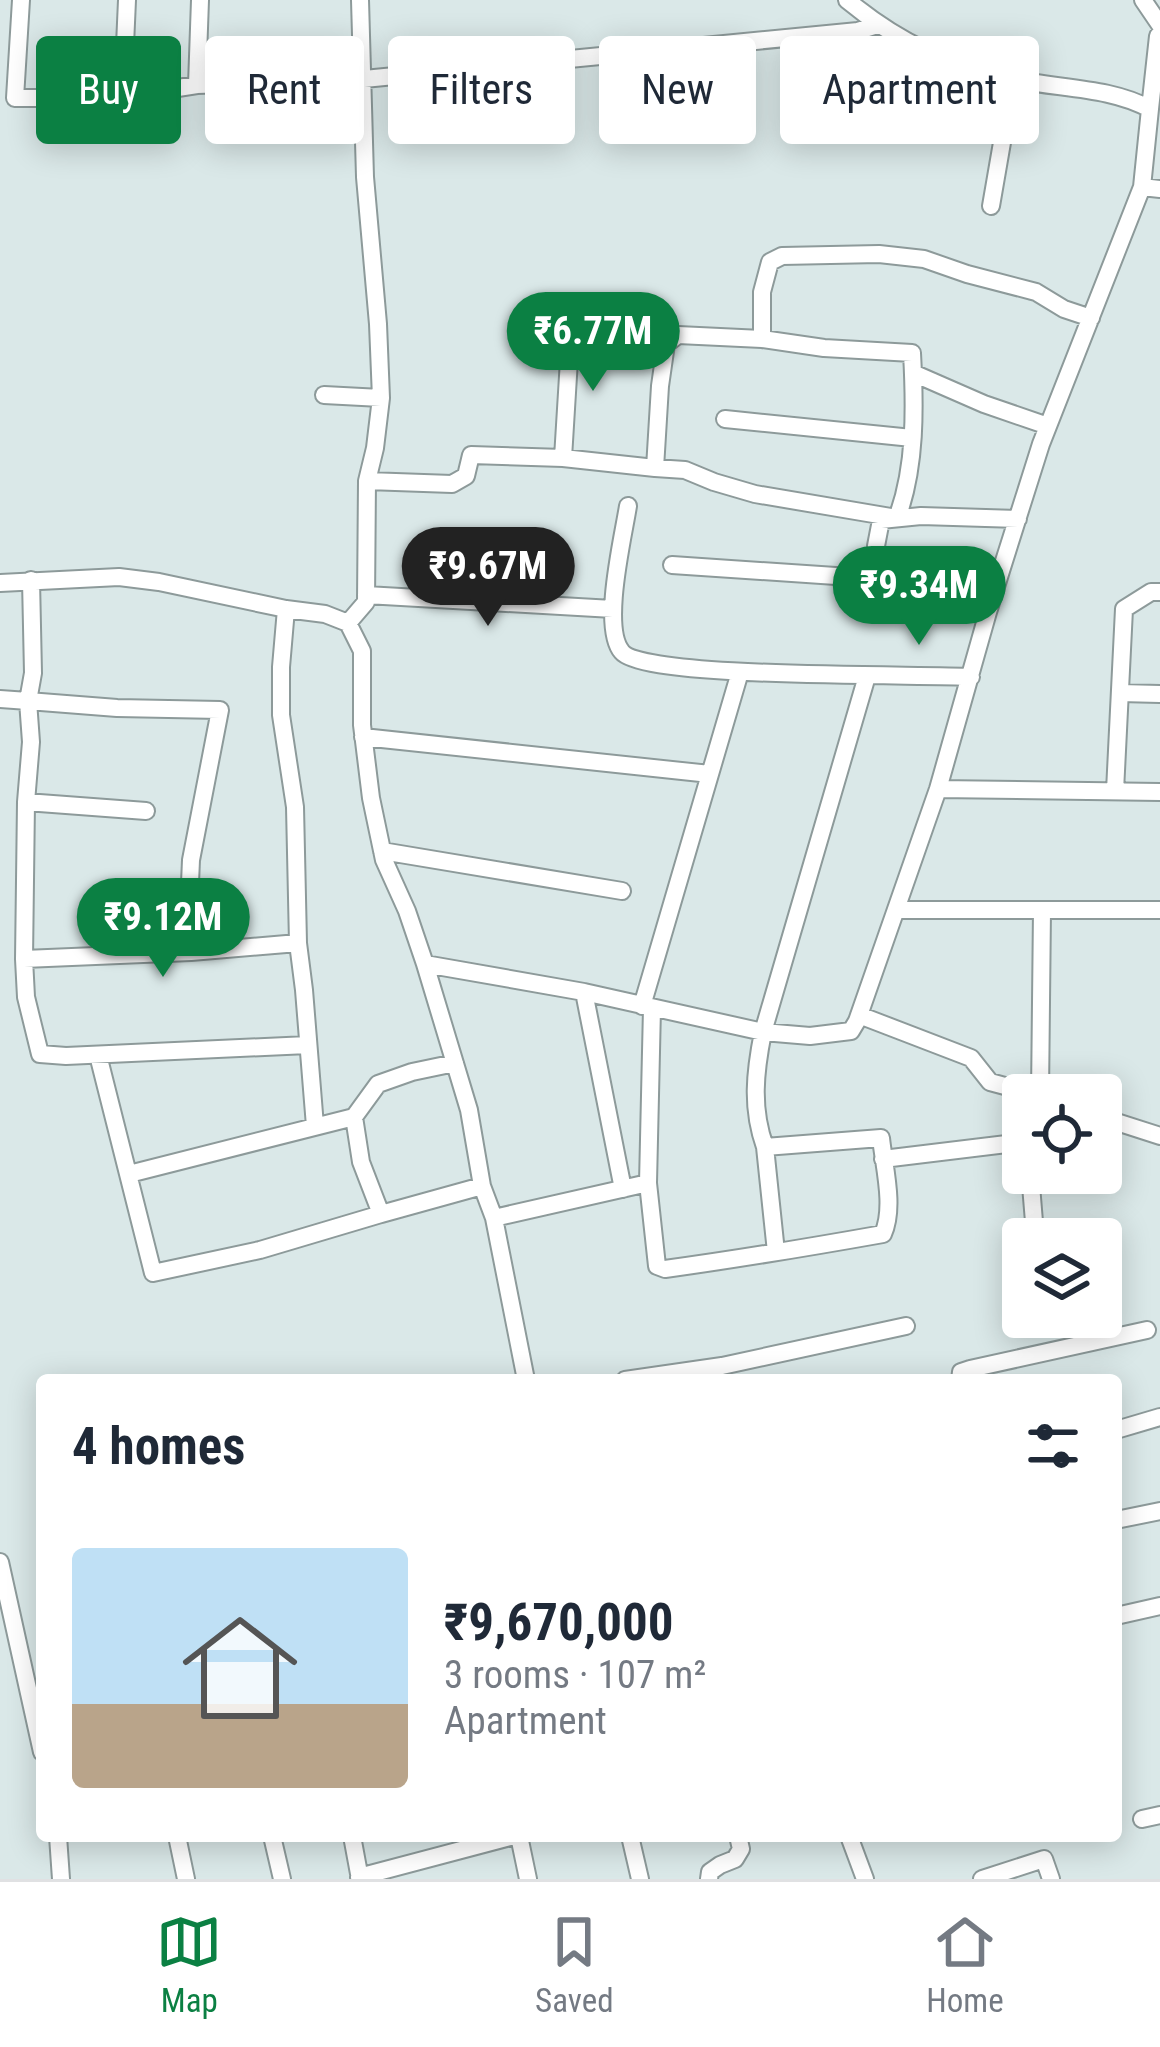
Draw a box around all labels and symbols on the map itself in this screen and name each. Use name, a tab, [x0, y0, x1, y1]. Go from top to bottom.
pin: ₹6.77M	[495, 292, 691, 394]
pin: ₹9.67M	[390, 527, 586, 629]
pin: ₹9.34M	[821, 546, 1017, 648]
pin: ₹9.12M	[65, 878, 261, 980]

